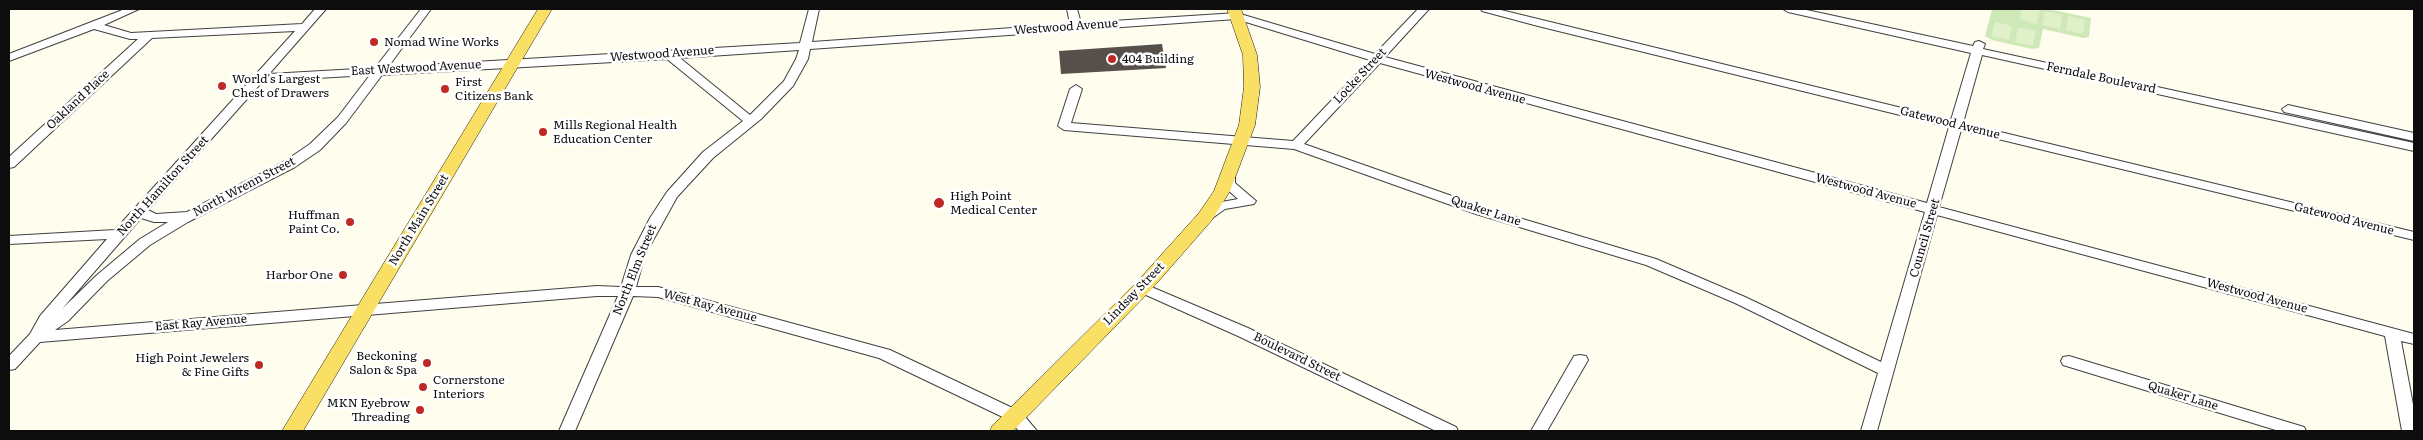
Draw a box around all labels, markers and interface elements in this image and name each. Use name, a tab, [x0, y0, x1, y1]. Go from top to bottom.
street label: Westwood Avenue	[1014, 16, 1118, 38]
place label: Nomad Wine Works	[384, 35, 499, 49]
marker: Nomad Wine Works	[368, 36, 380, 48]
street label: Westwood Avenue	[610, 43, 714, 65]
street label: Locke Street	[1331, 45, 1389, 107]
place label: 404 Building	[1122, 52, 1194, 66]
marker: 404 Building	[1106, 53, 1118, 65]
street label: East Westwood Avenue	[350, 57, 482, 79]
street label: Ferndale Boulevard	[2045, 59, 2157, 97]
street label: Oakland Place	[44, 67, 112, 133]
street label: Westwood Avenue	[1423, 67, 1527, 107]
place label: World's Largest Chest of Drawers	[232, 72, 329, 100]
place label: First Citizens Bank	[455, 75, 533, 103]
marker: World's Largest Chest of Drawers	[216, 80, 228, 92]
marker: First Citizens Bank	[439, 83, 451, 95]
street label: Gatewood Avenue	[1899, 104, 2001, 142]
place label: Mills Regional Health Education Center	[553, 118, 677, 146]
marker: Mills Regional Health Education Center	[537, 126, 549, 138]
street label: North Hamilton Street	[114, 133, 212, 239]
street label: North Wrenn Street	[190, 154, 298, 220]
street label: Westwood Avenue	[1814, 171, 1918, 211]
street label: North Main Street	[386, 172, 452, 268]
place label: High Point Medical Center	[950, 189, 1037, 217]
street label: Quaker Lane	[1449, 193, 1523, 229]
marker: High Point Medical Center	[932, 196, 946, 210]
street label: Council Street	[1907, 197, 1943, 279]
street label: Gatewood Avenue	[2293, 200, 2395, 238]
place label: Huffman Paint Co.	[288, 208, 340, 236]
marker: Huffman Paint Co.	[344, 216, 356, 228]
street label: North Elm Street	[610, 222, 660, 318]
street label: Lindsay Street	[1100, 260, 1168, 328]
place label: Harbor One	[266, 268, 333, 282]
marker: Harbor One	[337, 269, 349, 281]
street label: Westwood Avenue	[2205, 276, 2309, 316]
street label: West Ray Avenue	[662, 287, 758, 325]
street label: East Ray Avenue	[154, 312, 248, 334]
street label: Boulevard Street	[1251, 330, 1343, 384]
place label: Beckoning Salon & Spa	[349, 349, 417, 377]
place label: High Point Jewelers & Fine Gifts	[135, 351, 249, 379]
marker: Beckoning Salon & Spa	[421, 357, 433, 369]
marker: High Point Jewelers & Fine Gifts	[253, 359, 265, 371]
place label: Cornerstone Interiors	[433, 373, 505, 401]
street label: Quaker Lane	[2146, 378, 2220, 414]
marker: Cornerstone Interiors	[417, 381, 429, 393]
place label: MKN Eyebrow Threading	[327, 396, 410, 424]
marker: MKN Eyebrow Threading	[414, 404, 426, 416]

